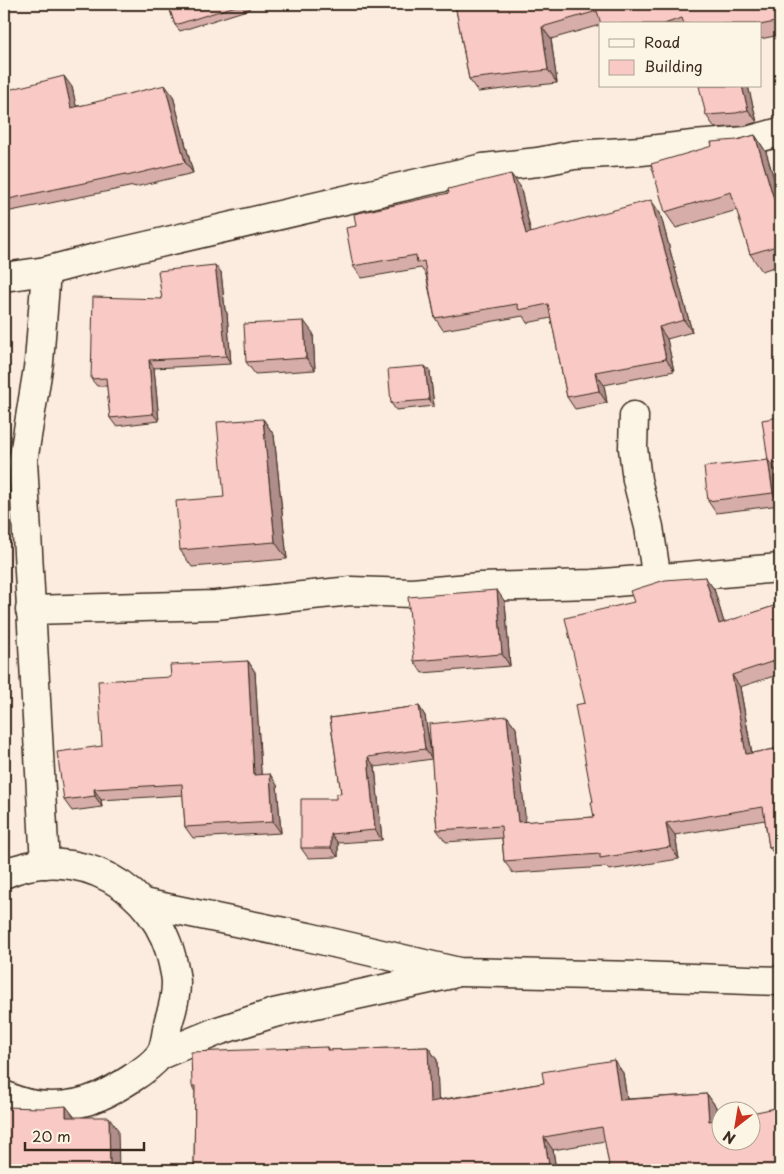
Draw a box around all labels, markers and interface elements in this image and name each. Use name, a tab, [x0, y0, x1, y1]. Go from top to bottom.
legend	[599, 22, 762, 88]
text: Road	[644, 30, 680, 53]
text: Building	[644, 54, 703, 77]
north arrow	[712, 1102, 762, 1152]
scale bar	[25, 1119, 144, 1151]
text: 20 m	[32, 1124, 71, 1147]
text: N	[719, 1126, 739, 1149]

